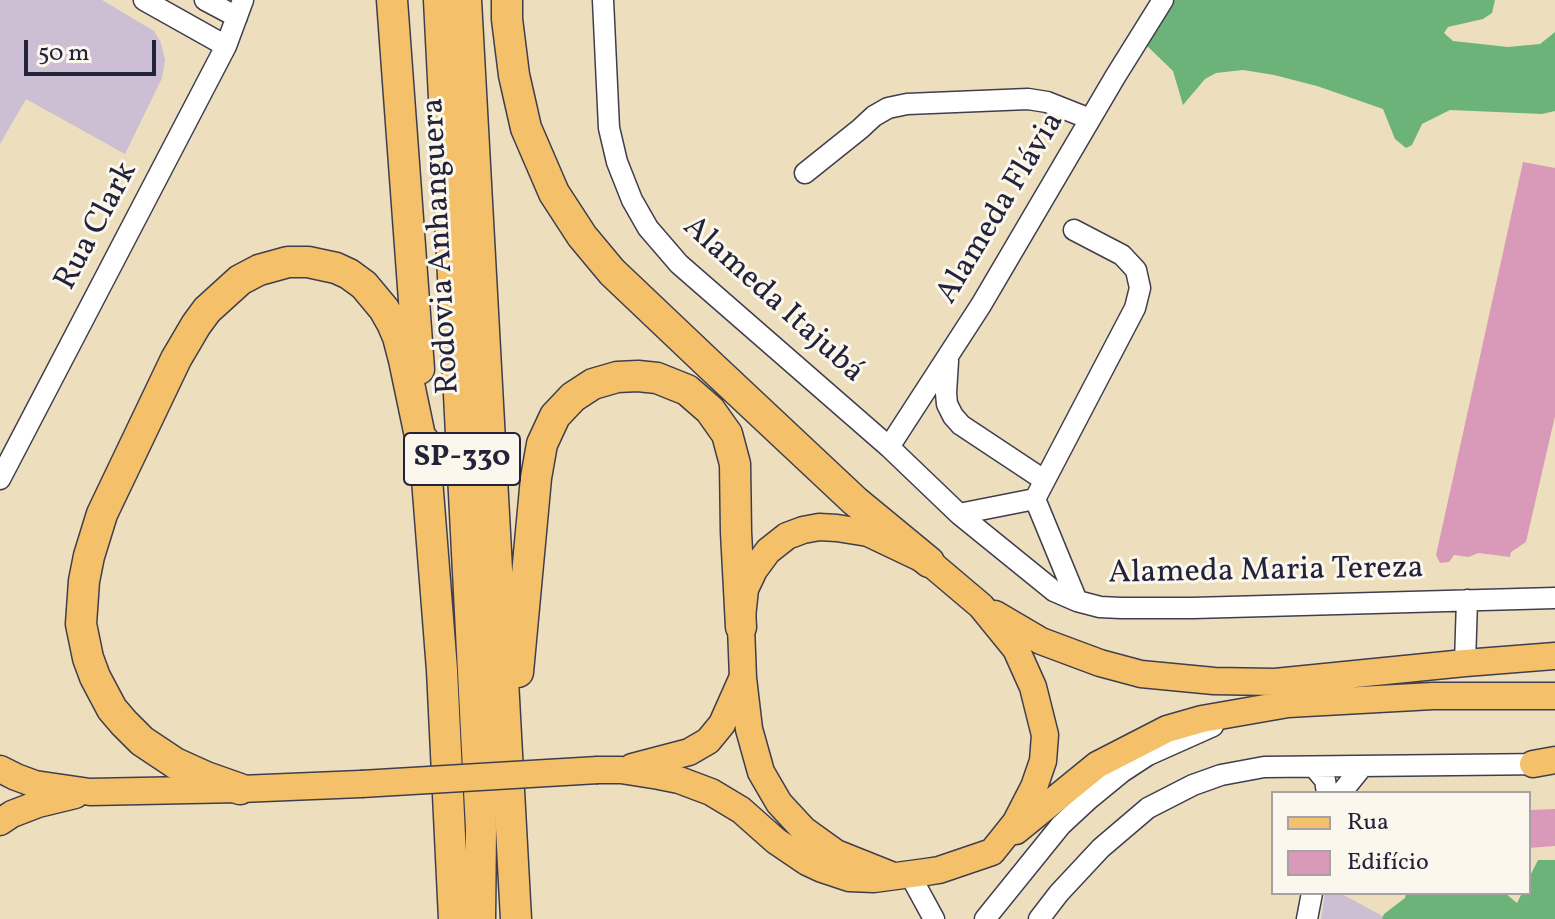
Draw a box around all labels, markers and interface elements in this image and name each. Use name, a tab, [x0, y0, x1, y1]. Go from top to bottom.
scale bar	[28, 24, 160, 74]
text: 50 m	[38, 37, 90, 71]
street label: Rodovia Anhanguera	[416, 97, 470, 395]
street label: Alameda Flávia	[930, 106, 1074, 312]
street label: Rua Clark	[48, 156, 148, 298]
street label: Alameda Itajubá	[673, 209, 871, 393]
road number: SP-330	[404, 433, 520, 485]
street label: Alameda Maria Tereza	[1108, 551, 1424, 595]
legend	[1271, 791, 1531, 895]
text: Rua	[1347, 806, 1389, 840]
text: Edifício	[1347, 846, 1429, 880]

